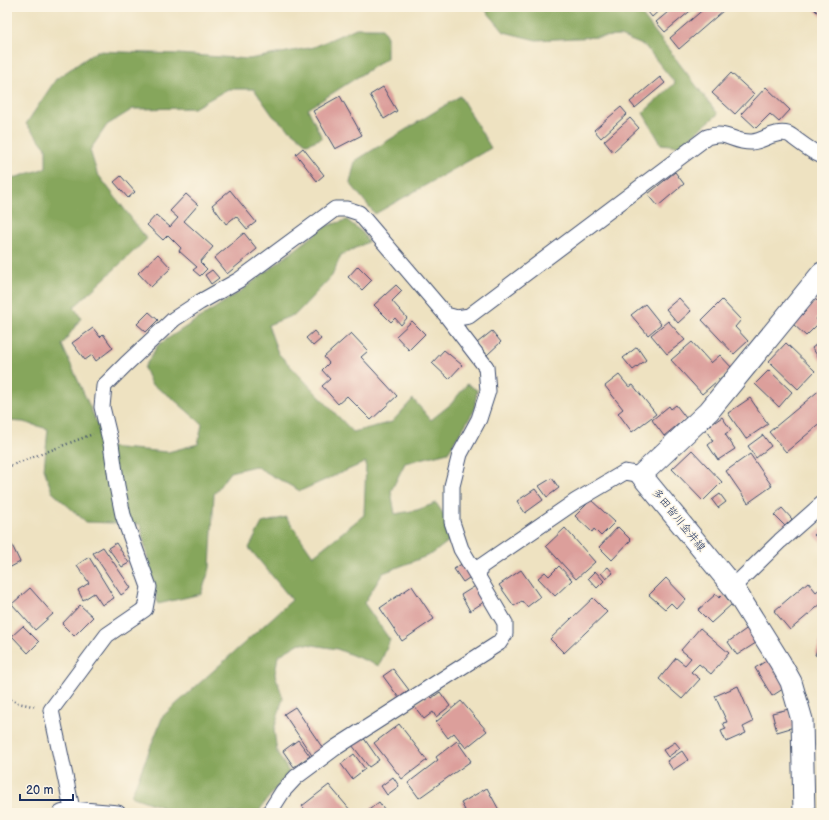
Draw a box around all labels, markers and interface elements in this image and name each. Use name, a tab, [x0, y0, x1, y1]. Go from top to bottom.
street label: 多田皆川金井線	[650, 486, 708, 554]
scale bar	[20, 776, 73, 802]
text: 20 m	[26, 783, 53, 798]

